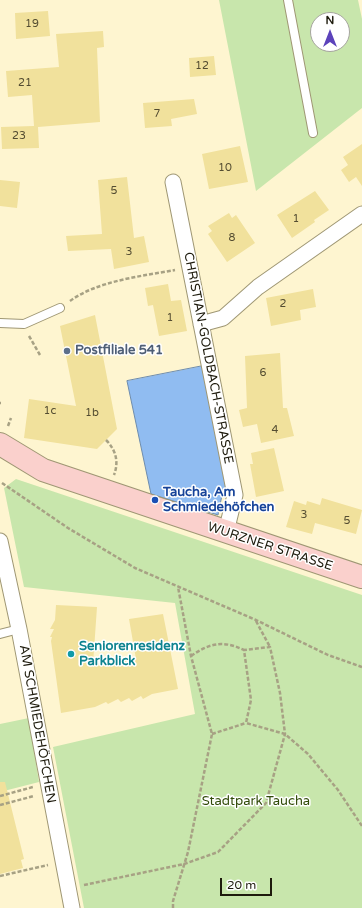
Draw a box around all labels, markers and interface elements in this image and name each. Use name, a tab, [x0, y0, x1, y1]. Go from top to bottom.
north arrow	[310, 12, 350, 52]
text: N	[326, 14, 334, 27]
house number: 19	[25, 17, 39, 31]
house number: 12	[195, 59, 209, 73]
house number: 21	[18, 76, 32, 90]
house number: 7	[154, 107, 160, 121]
house number: 23	[12, 129, 26, 143]
house number: 10	[218, 161, 232, 175]
house number: 5	[111, 184, 117, 198]
house number: 1	[293, 212, 299, 226]
house number: 8	[229, 231, 235, 245]
house number: 3	[126, 245, 132, 259]
street label: CHRISTIAN-GOLDBACH-STRASSE	[180, 251, 236, 465]
house number: 2	[280, 297, 286, 311]
house number: 1	[167, 311, 173, 325]
place label: Postfiliale 541	[75, 343, 163, 359]
marker: Postfiliale 541	[62, 346, 72, 356]
house number: 6	[260, 366, 266, 380]
house number: 1c	[44, 404, 56, 418]
house number: 1b	[85, 406, 99, 420]
house number: 4	[272, 423, 278, 437]
place label: Taucha, Am Schmiedehöfchen	[163, 485, 274, 516]
marker: Taucha, Am Schmiedehöfchen	[150, 495, 160, 505]
house number: 3	[301, 508, 307, 522]
house number: 5	[344, 514, 350, 528]
street label: WURZNER STRASSE	[205, 519, 335, 575]
place label: Seniorenresidenz Parkblick	[79, 639, 185, 670]
street label: AM SCHMIEDEHÖFCHEN	[15, 644, 59, 804]
marker: Seniorenresidenz Parkblick	[66, 649, 76, 659]
park label: Stadtpark Taucha	[202, 794, 310, 810]
scale bar	[222, 870, 274, 896]
text: 20 m	[227, 878, 256, 892]

